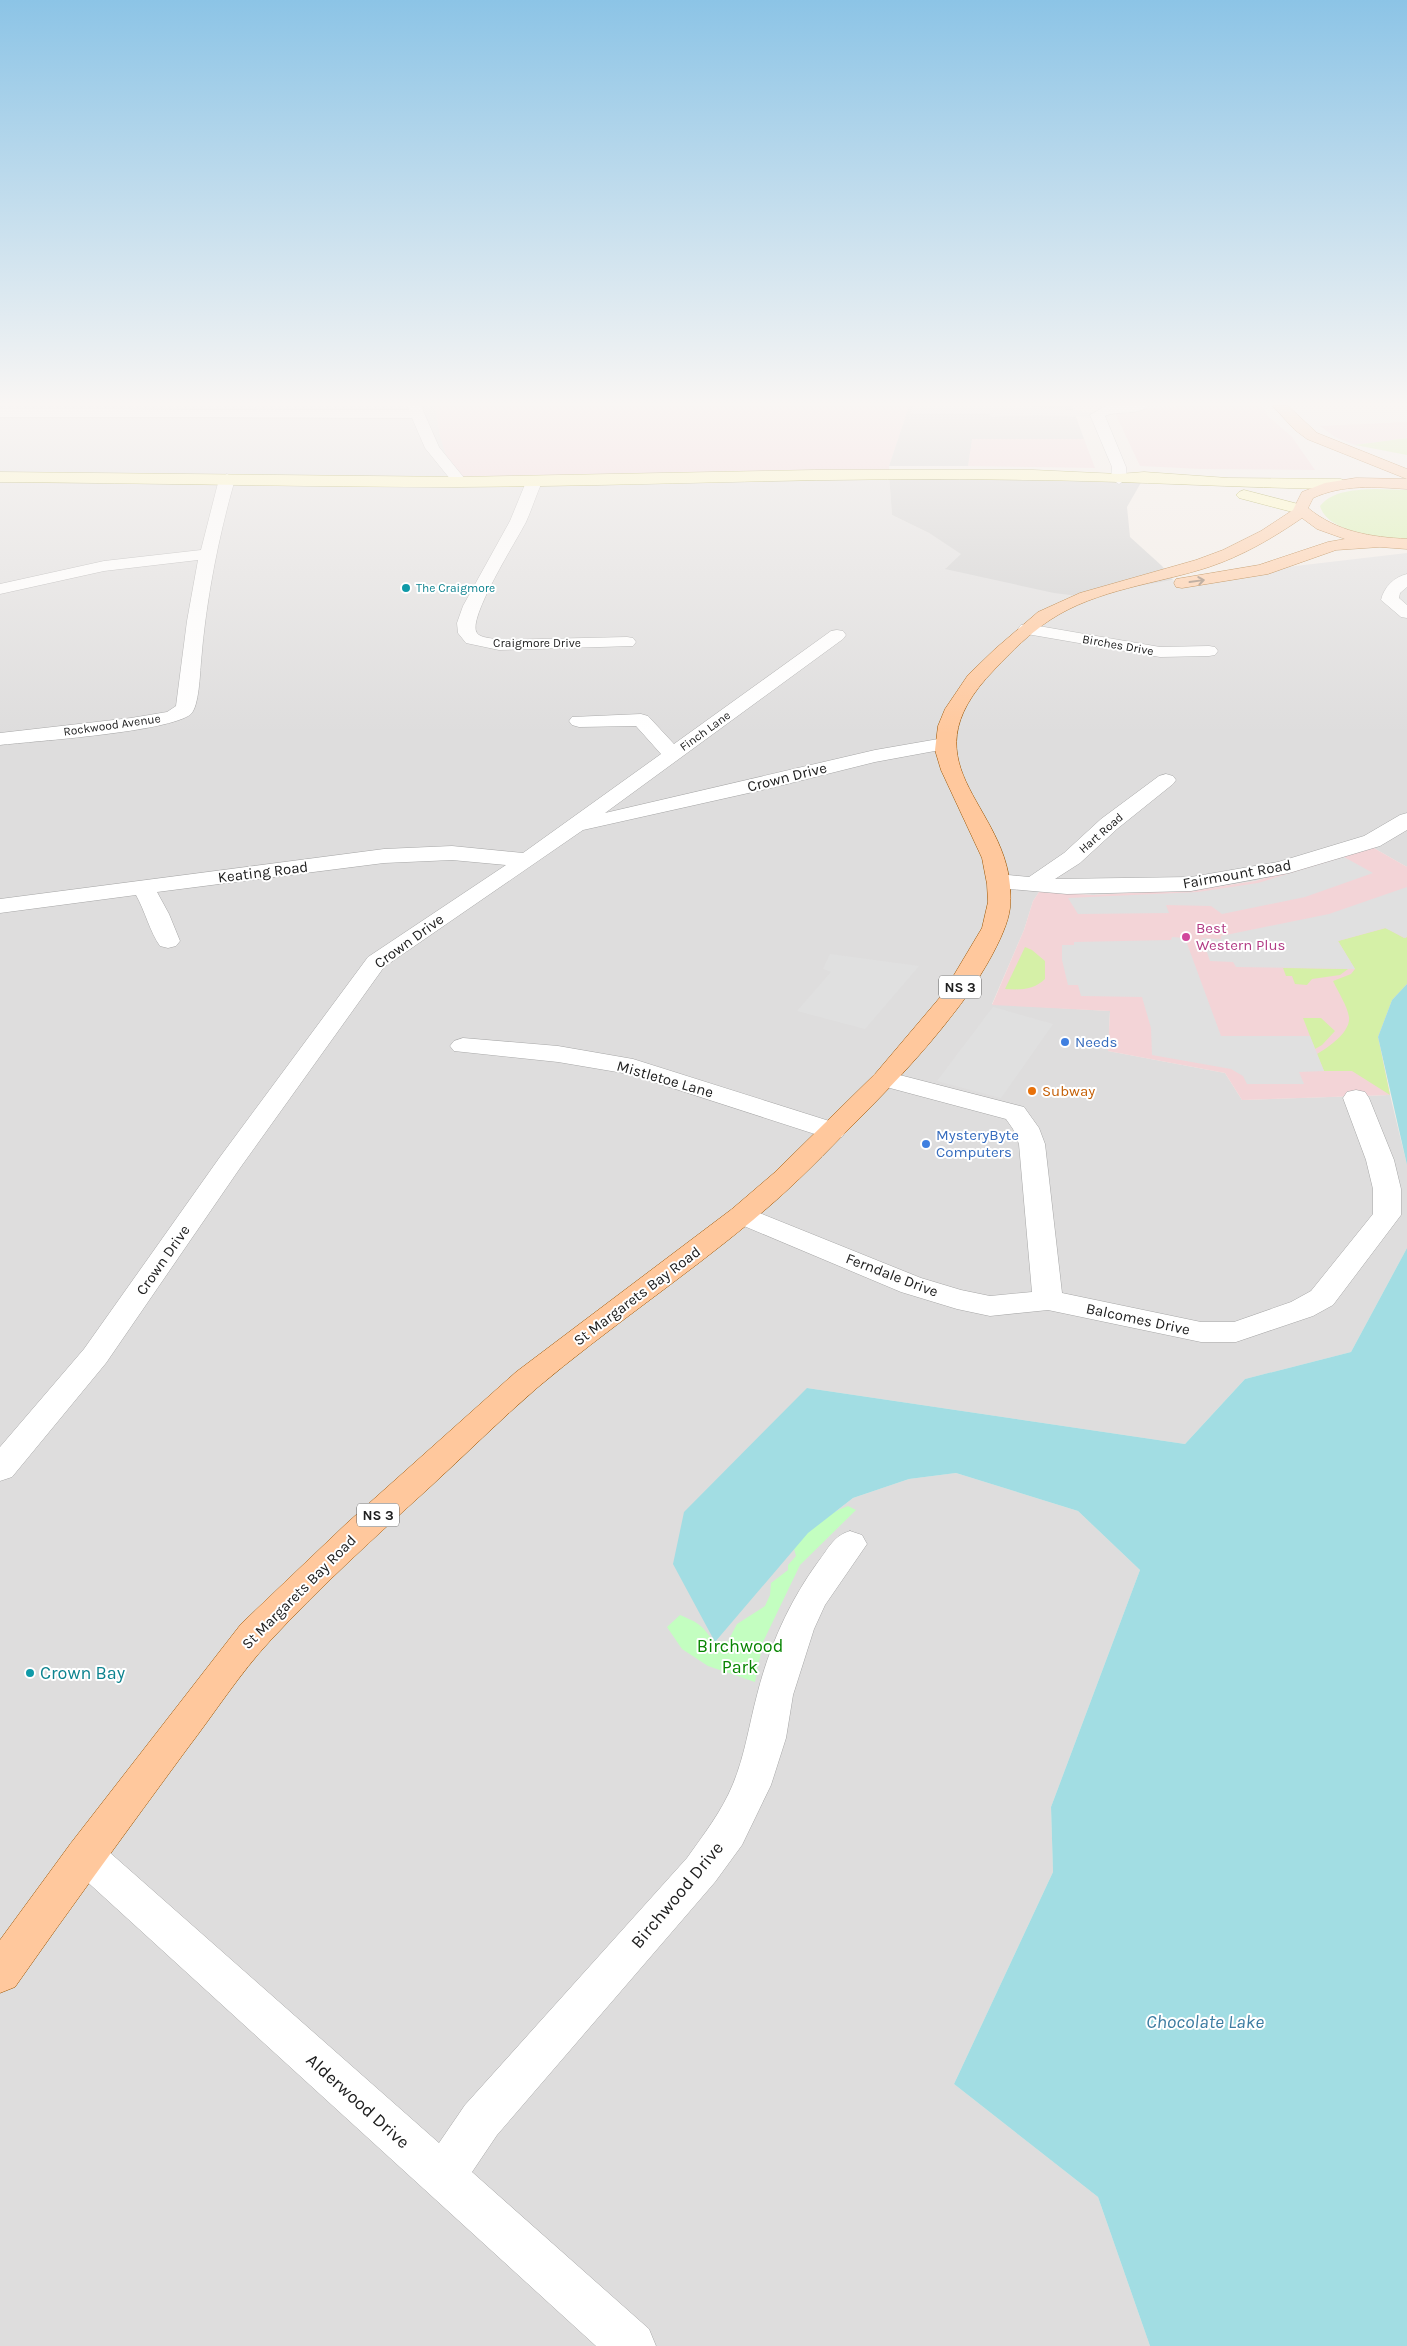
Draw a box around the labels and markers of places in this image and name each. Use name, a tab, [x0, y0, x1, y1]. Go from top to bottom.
place label: The Craigmore	[416, 581, 495, 595]
marker: The Craigmore	[400, 582, 412, 594]
place label: Best Western Plus	[1196, 919, 1285, 954]
marker: Best Western Plus	[1180, 931, 1192, 943]
place label: Needs	[1075, 1033, 1117, 1051]
marker: Needs	[1059, 1036, 1071, 1048]
place label: Subway	[1042, 1082, 1095, 1100]
marker: Subway	[1026, 1085, 1038, 1097]
place label: MysteryByte Computers	[936, 1126, 1019, 1161]
marker: MysteryByte Computers	[920, 1138, 932, 1150]
place label: Crown Bay	[40, 1662, 126, 1684]
marker: Crown Bay	[24, 1667, 36, 1679]

